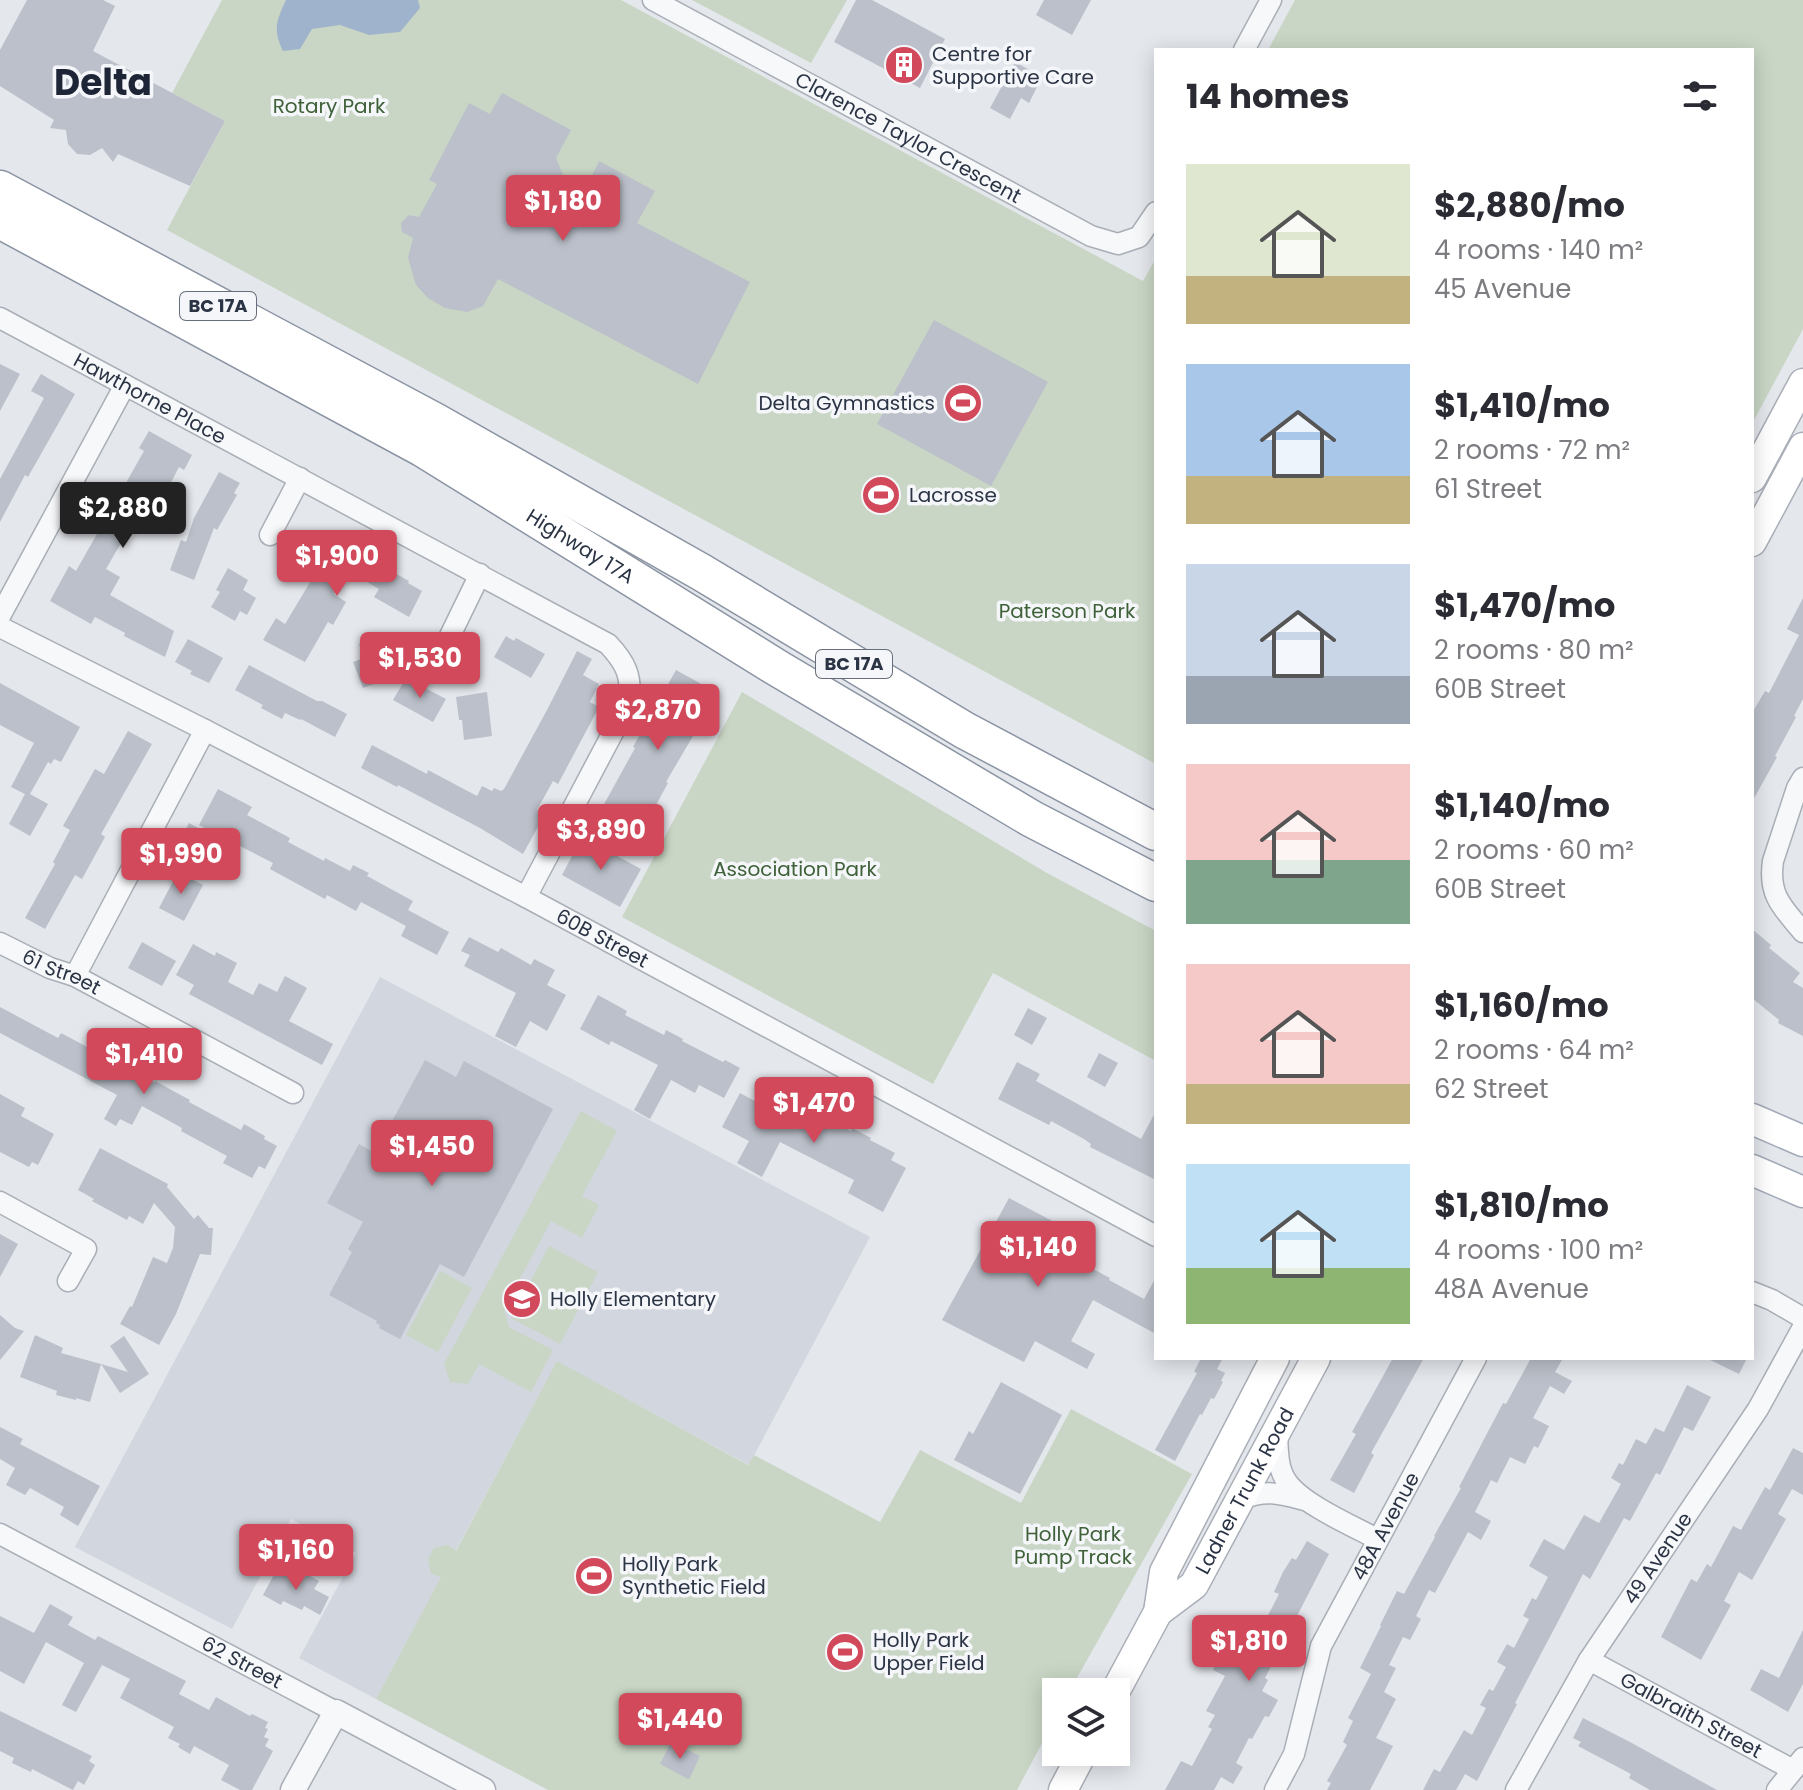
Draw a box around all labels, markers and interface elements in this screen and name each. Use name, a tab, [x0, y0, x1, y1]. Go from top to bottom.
place label: Centre for Supportive Care	[932, 40, 1094, 91]
building icon: Centre for Supportive Care	[883, 44, 925, 86]
district label: Delta	[54, 57, 152, 108]
street label: Clarence Taylor Crescent	[790, 65, 1026, 210]
text: 14 homes	[1186, 72, 1350, 120]
icon: filters	[1678, 74, 1722, 118]
park label: Rotary Park	[273, 92, 386, 120]
pin: $1,180	[498, 175, 628, 243]
text: $2,880/mo	[1434, 181, 1625, 229]
text: $1,180	[524, 183, 602, 219]
icon: home	[1250, 196, 1346, 292]
text: 4 rooms · 140 m²	[1434, 232, 1643, 268]
text: 45 Avenue	[1434, 271, 1571, 307]
road number: BC 17A	[180, 292, 256, 320]
street label: Hawthorne Place	[69, 346, 231, 451]
text: $1,410/mo	[1434, 381, 1610, 429]
sports icon: Delta Gymnastics	[942, 382, 984, 424]
place label: Delta Gymnastics	[758, 389, 935, 417]
icon: home	[1250, 396, 1346, 492]
text: 2 rooms · 72 m²	[1434, 432, 1630, 468]
text: 61 Street	[1434, 471, 1542, 507]
sports icon: Lacrosse	[860, 474, 902, 516]
place label: Lacrosse	[909, 481, 997, 509]
pin: $2,880	[58, 482, 188, 550]
text: $2,880	[78, 490, 168, 526]
street label: Highway 17A	[521, 502, 640, 590]
pin: $1,900	[272, 530, 402, 598]
text: $1,900	[295, 538, 379, 574]
text: $1,470/mo	[1434, 581, 1615, 629]
icon: home	[1250, 596, 1346, 692]
park label: Paterson Park	[999, 597, 1136, 625]
pin: $1,530	[355, 632, 485, 700]
text: 2 rooms · 80 m²	[1434, 632, 1634, 668]
text: $1,530	[378, 640, 462, 676]
road number: BC 17A	[816, 650, 892, 678]
text: 60B Street	[1434, 671, 1566, 707]
pin: $2,870	[593, 684, 723, 752]
text: $2,870	[614, 692, 702, 728]
text: $1,140/mo	[1434, 781, 1610, 829]
icon: home	[1250, 796, 1346, 892]
pin: $3,890	[536, 804, 666, 872]
text: $3,890	[556, 812, 646, 848]
pin: $1,990	[116, 828, 246, 896]
text: 2 rooms · 60 m²	[1434, 832, 1634, 868]
text: $1,990	[139, 836, 223, 872]
park label: Association Park	[713, 855, 878, 883]
text: 60B Street	[1434, 871, 1566, 907]
street label: 60B Street	[551, 902, 654, 974]
street label: 61 Street	[17, 942, 106, 1001]
text: $1,160/mo	[1434, 981, 1609, 1029]
icon: home	[1250, 996, 1346, 1092]
pin: $1,410	[79, 1028, 209, 1096]
text: 2 rooms · 64 m²	[1434, 1032, 1634, 1068]
text: $1,410	[105, 1036, 183, 1072]
text: 62 Street	[1434, 1071, 1549, 1107]
pin: $1,470	[749, 1077, 879, 1145]
text: $1,470	[773, 1085, 855, 1121]
pin: $1,450	[367, 1120, 497, 1188]
text: $1,450	[389, 1128, 475, 1164]
text: $1,810/mo	[1434, 1181, 1609, 1229]
icon: home	[1250, 1196, 1346, 1292]
pin: $1,140	[973, 1221, 1103, 1289]
text: $1,140	[999, 1229, 1077, 1265]
text: 4 rooms · 100 m²	[1434, 1232, 1643, 1268]
text: 48A Avenue	[1434, 1271, 1589, 1307]
school or university icon: Holly Elementary	[501, 1278, 543, 1320]
place label: Holly Elementary	[550, 1285, 716, 1313]
street label: Ladner Trunk Road	[1188, 1402, 1301, 1579]
street label: 48A Avenue	[1345, 1467, 1426, 1585]
street label: 49 Avenue	[1617, 1506, 1699, 1610]
park label: Holly Park Pump Track	[1014, 1520, 1133, 1571]
pin: $1,160	[231, 1524, 361, 1592]
text: $1,160	[257, 1532, 335, 1568]
place label: Holly Park Synthetic Field	[622, 1550, 766, 1601]
sports icon: Holly Park Synthetic Field	[573, 1555, 615, 1597]
pin: $1,810	[1184, 1615, 1314, 1683]
text: $1,810	[1210, 1623, 1288, 1659]
place label: Holly Park Upper Field	[873, 1626, 985, 1677]
street label: 62 Street	[197, 1629, 288, 1695]
sports icon: Holly Park Upper Field	[824, 1631, 866, 1673]
street label: Galbraith Street	[1615, 1665, 1767, 1765]
map controls	[1042, 1678, 1130, 1766]
button: layers	[1042, 1678, 1130, 1766]
pin: $1,440	[615, 1693, 745, 1761]
text: $1,440	[637, 1701, 723, 1737]

